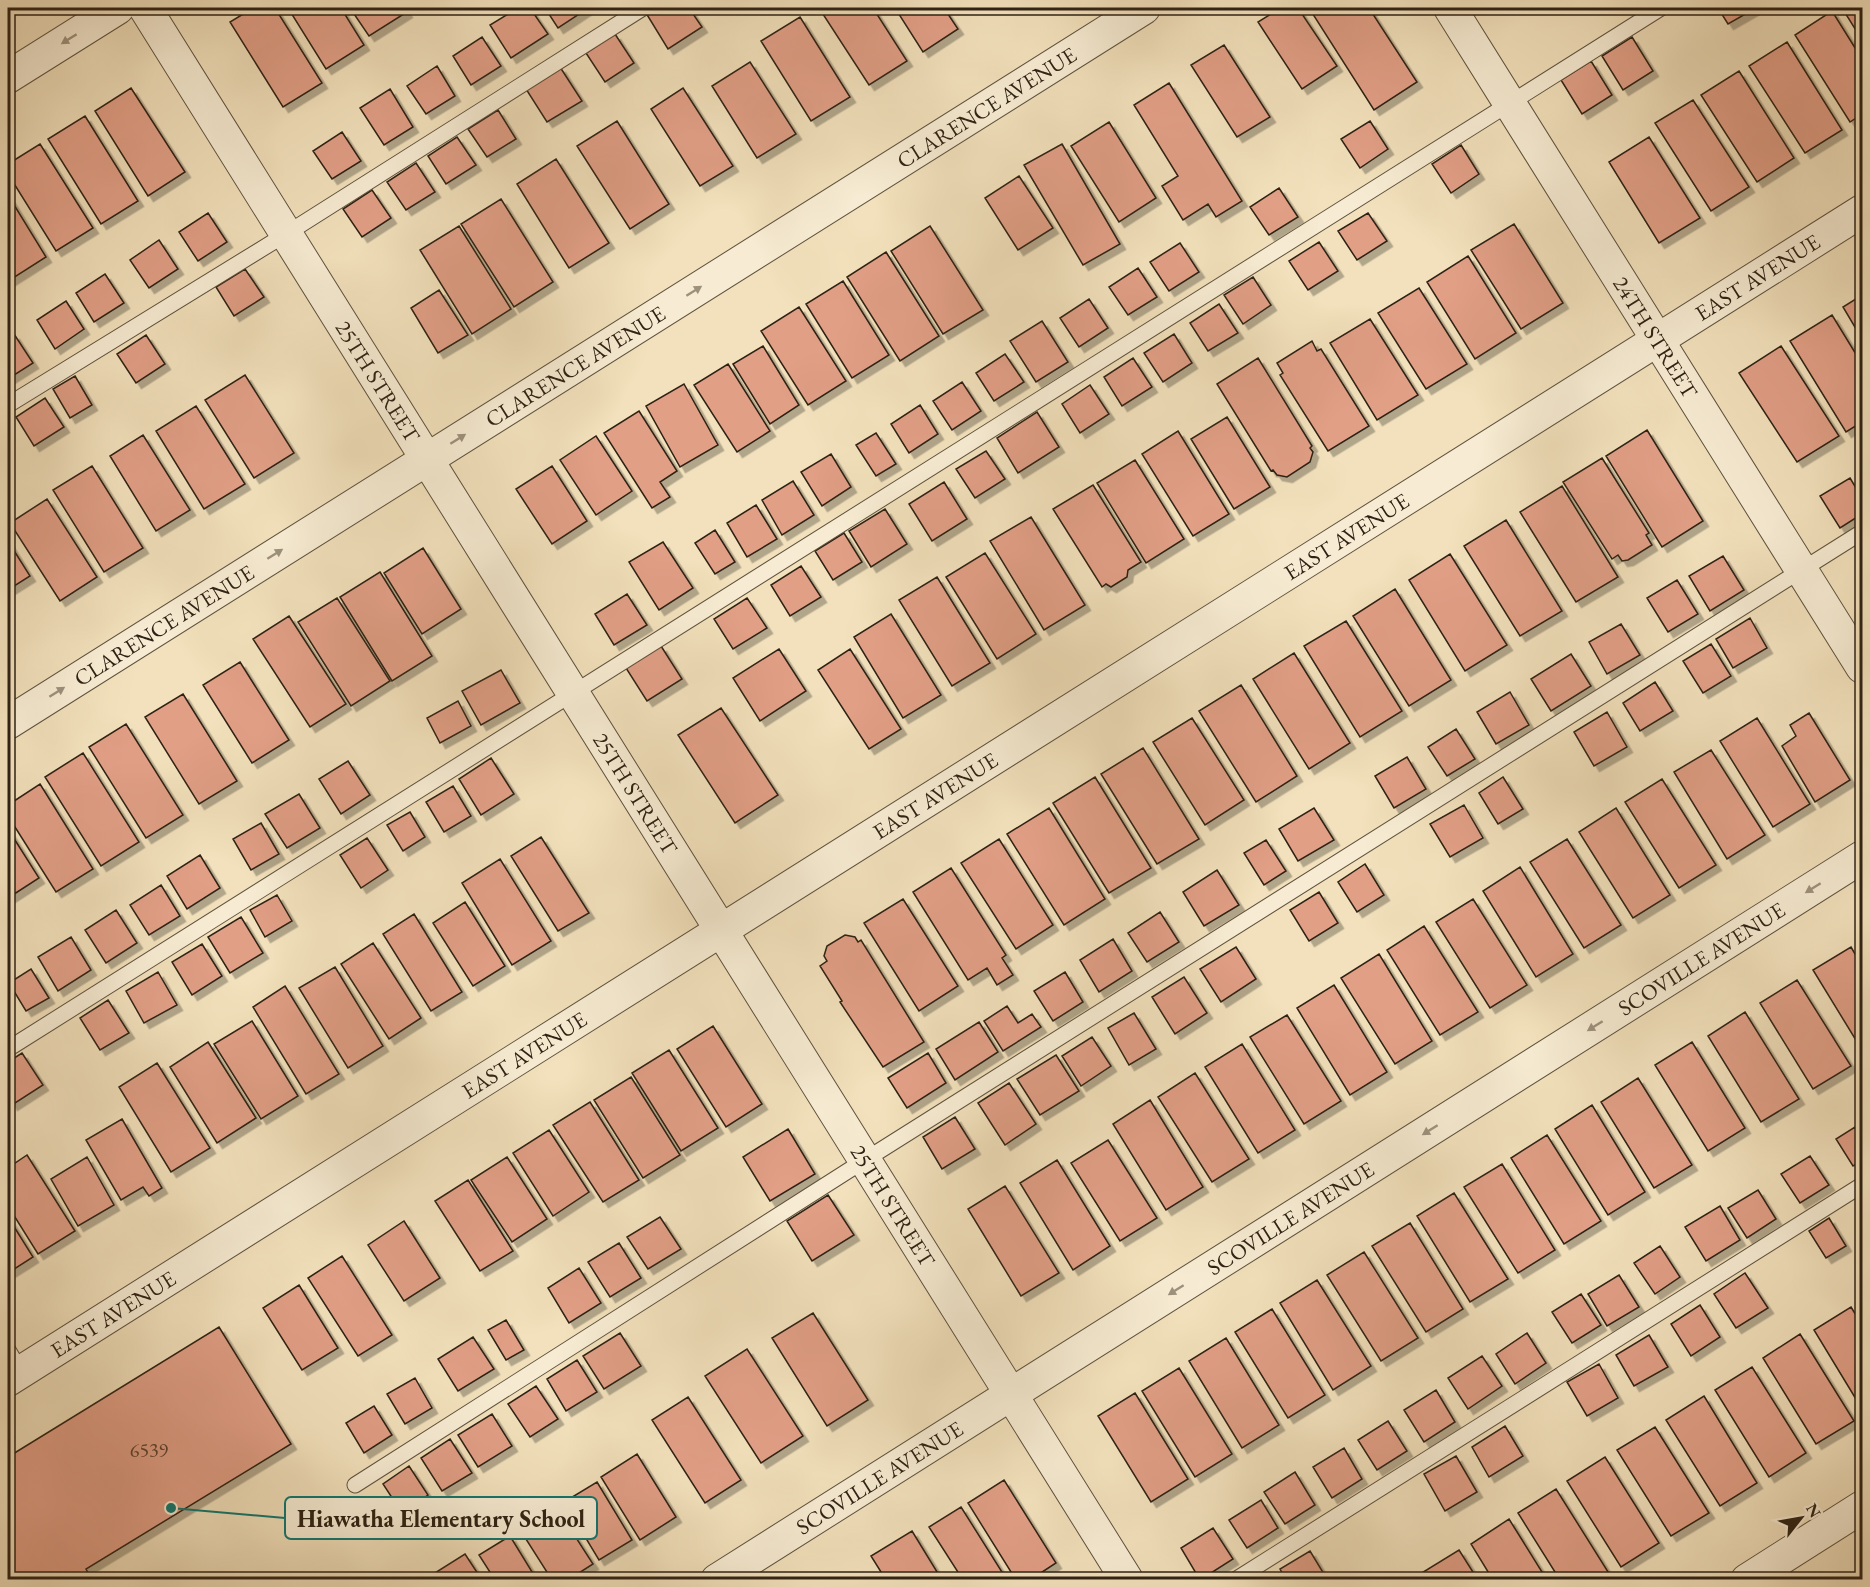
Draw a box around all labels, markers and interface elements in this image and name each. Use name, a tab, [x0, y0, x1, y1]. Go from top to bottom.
one-way arrow	[60, 33, 77, 44]
street label: CLARENCE AVENUE	[891, 40, 1082, 175]
street label: EAST AVENUE	[1689, 227, 1825, 327]
street label: 24TH STREET	[1607, 271, 1705, 404]
one-way arrow	[686, 285, 702, 296]
street label: CLARENCE AVENUE	[480, 299, 670, 434]
street label: 25TH STREET	[329, 315, 427, 448]
one-way arrow	[450, 434, 466, 445]
street label: EAST AVENUE	[1278, 486, 1414, 587]
one-way arrow	[267, 549, 283, 560]
street label: CLARENCE AVENUE	[68, 558, 259, 692]
one-way arrow	[49, 687, 65, 698]
street label: 25TH STREET	[587, 727, 685, 860]
street label: EAST AVENUE	[867, 745, 1003, 846]
one-way arrow	[1805, 883, 1821, 894]
street label: SCOVILLE AVENUE	[1612, 895, 1790, 1022]
street label: EAST AVENUE	[456, 1004, 592, 1105]
one-way arrow	[1587, 1021, 1603, 1032]
one-way arrow	[1422, 1125, 1438, 1136]
street label: 25TH STREET	[844, 1139, 942, 1272]
street label: SCOVILLE AVENUE	[1201, 1154, 1379, 1282]
street label: EAST AVENUE	[45, 1264, 181, 1364]
one-way arrow	[1168, 1285, 1184, 1296]
street label: SCOVILLE AVENUE	[790, 1414, 968, 1541]
house number: 6539	[130, 1437, 169, 1463]
north arrow	[1771, 1488, 1831, 1548]
callout: Hiawatha Elementary School	[285, 1497, 597, 1539]
text: N	[1801, 1500, 1826, 1522]
text: Hiawatha Elementary School	[297, 1503, 585, 1535]

